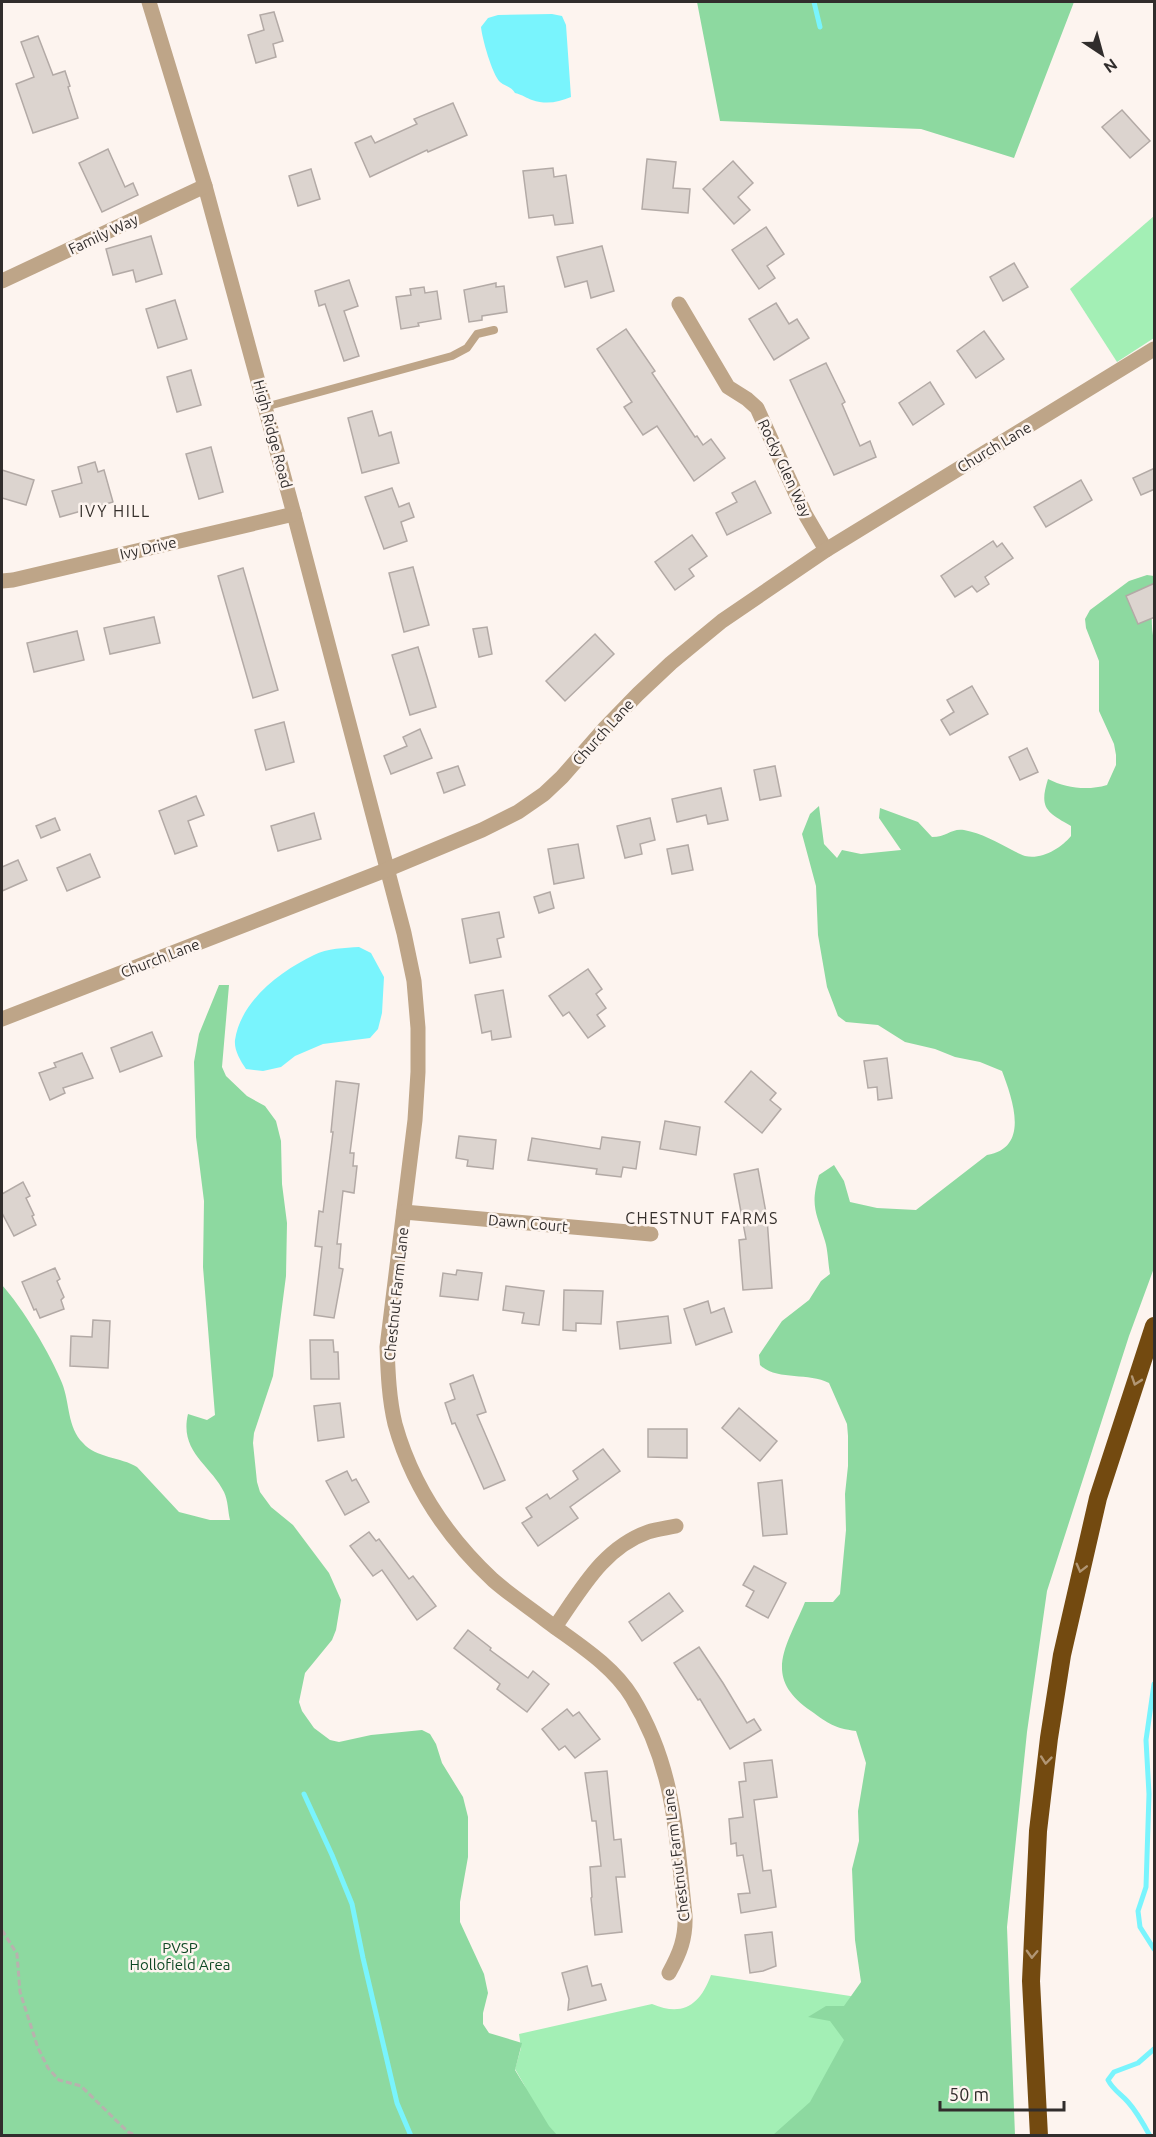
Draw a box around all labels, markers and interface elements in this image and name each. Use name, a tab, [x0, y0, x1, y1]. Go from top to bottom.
north arrow	[1072, 24, 1132, 84]
text: N	[1101, 55, 1121, 77]
street label: Family Way	[66, 211, 140, 257]
street label: High Ridge Road	[250, 378, 296, 490]
street label: Rocky Glen Way	[755, 416, 815, 520]
street label: Church Lane	[954, 418, 1034, 476]
district label: IVY HILL	[79, 502, 151, 520]
street label: Ivy Drive	[118, 533, 178, 563]
street label: Church Lane	[569, 695, 637, 769]
street label: Church Lane	[118, 935, 202, 981]
district label: CHESTNUT FARMS	[625, 1209, 779, 1227]
street label: Dawn Court	[487, 1211, 569, 1235]
street label: Chestnut Farm Lane	[381, 1226, 411, 1362]
one-way arrow	[1130, 1375, 1143, 1386]
one-way arrow	[1076, 1563, 1089, 1573]
one-way arrow	[1040, 1755, 1053, 1764]
street label: Chestnut Farm Lane	[659, 1787, 693, 1923]
park label: PVSP Hollofield Area	[129, 1939, 231, 1973]
one-way arrow	[1025, 1950, 1038, 1959]
scale bar	[940, 2074, 1064, 2112]
text: 50 m	[949, 2084, 989, 2104]

